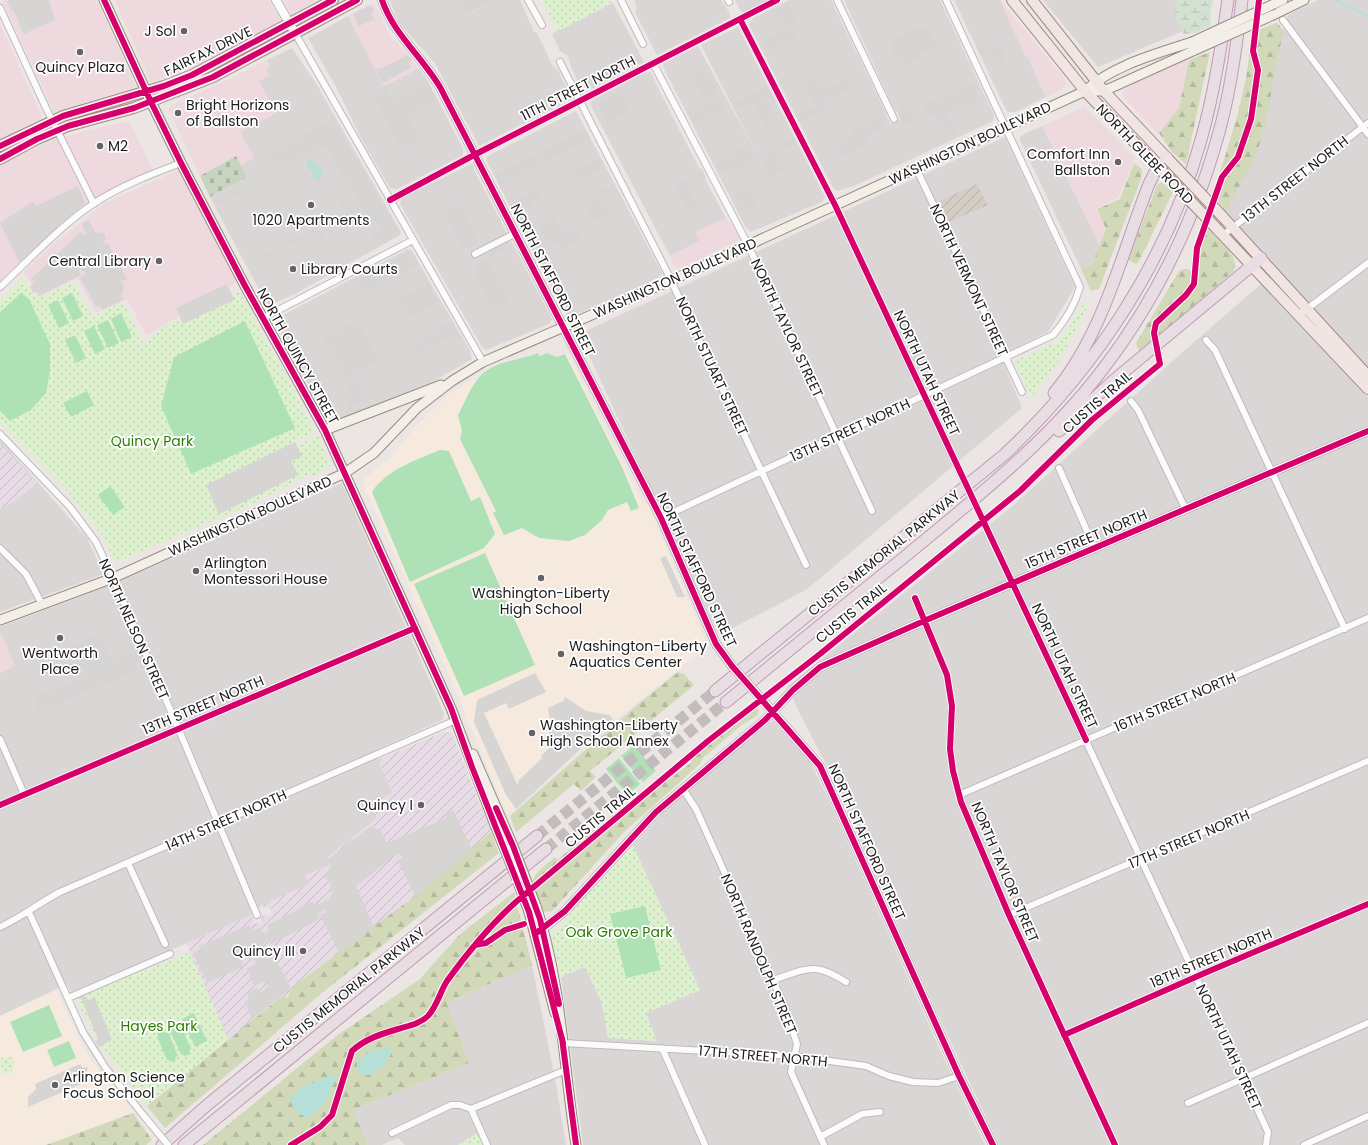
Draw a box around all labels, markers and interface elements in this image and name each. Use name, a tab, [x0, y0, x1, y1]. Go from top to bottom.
place label: J Sol	[144, 21, 176, 41]
street label: FAIRFAX DRIVE	[161, 21, 255, 81]
marker: J Sol	[179, 26, 189, 36]
marker: Quincy Plaza	[75, 47, 85, 57]
street label: 11TH STREET NORTH	[517, 50, 639, 126]
place label: Quincy Plaza	[35, 57, 125, 77]
place label: Bright Horizons of Ballston	[186, 95, 289, 131]
street label: WASHINGTON BOULEVARD	[886, 97, 1054, 189]
street label: NORTH GLEBE ROAD	[1092, 99, 1198, 209]
marker: Bright Horizons of Ballston	[173, 108, 183, 118]
street label: 13TH STREET NORTH	[1237, 131, 1353, 227]
place label: M2	[108, 136, 128, 156]
marker: M2	[95, 141, 105, 151]
place label: Comfort Inn Ballston	[1027, 144, 1110, 180]
marker: Comfort Inn Ballston	[1113, 157, 1123, 167]
marker: 1020 Apartments	[306, 200, 316, 210]
street label: NORTH STAFFORD STREET	[506, 200, 600, 360]
street label: NORTH VERMONT STREET	[925, 201, 1013, 360]
place label: 1020 Apartments	[253, 210, 370, 230]
street label: WASHINGTON BOULEVARD	[590, 233, 760, 323]
place label: Central Library	[49, 251, 151, 271]
street label: NORTH TAYLOR STREET	[746, 255, 828, 401]
marker: Central Library	[154, 256, 164, 266]
place label: Library Courts	[301, 259, 398, 279]
marker: Library Courts	[288, 264, 298, 274]
street label: NORTH QUINCY STREET	[252, 284, 344, 428]
street label: NORTH STUART STREET	[671, 293, 753, 439]
street label: NORTH UTAH STREET	[889, 307, 965, 439]
street label: CUSTIS TRAIL	[1058, 366, 1136, 438]
street label: 13TH STREET NORTH	[787, 393, 913, 467]
park label: Quincy Park	[111, 431, 194, 451]
street label: WASHINGTON BOULEVARD	[165, 471, 335, 561]
street label: CUSTIS MEMORIAL PARKWAY	[804, 485, 964, 621]
street label: NORTH STAFFORD STREET	[652, 489, 742, 651]
street label: 15TH STREET NORTH	[1022, 504, 1150, 574]
place label: Arlington Montessori House	[204, 553, 328, 589]
street label: NORTH NELSON STREET	[94, 555, 174, 703]
marker: Arlington Montessori House	[191, 566, 201, 576]
marker: Washington-Liberty High School	[536, 573, 546, 583]
street label: CUSTIS TRAIL	[811, 578, 891, 648]
place label: Washington-Liberty High School	[472, 583, 610, 619]
street label: NORTH UTAH STREET	[1027, 600, 1103, 732]
marker: Wentworth Place	[55, 633, 65, 643]
place label: Washington-Liberty Aquatics Center	[569, 636, 707, 672]
place label: Wentworth Place	[22, 643, 98, 679]
marker: Washington-Liberty Aquatics Center	[556, 649, 566, 659]
street label: 16TH STREET NORTH	[1111, 667, 1239, 737]
street label: 13TH STREET NORTH	[139, 670, 267, 740]
place label: Washington-Liberty High School Annex	[540, 715, 678, 751]
marker: Washington-Liberty High School Annex	[527, 728, 537, 738]
street label: NORTH STAFFORD STREET	[823, 761, 911, 924]
street label: CUSTIS TRAIL	[560, 782, 640, 852]
street label: 14TH STREET NORTH	[162, 784, 290, 856]
place label: Quincy I	[357, 795, 413, 815]
street label: NORTH TAYLOR STREET	[966, 799, 1044, 946]
marker: Quincy I	[416, 800, 426, 810]
street label: 17TH STREET NORTH	[1125, 804, 1253, 874]
street label: NORTH RANDOLPH STREET	[716, 871, 802, 1038]
street label: CUSTIS MEMORIAL PARKWAY	[269, 922, 429, 1058]
park label: Oak Grove Park	[566, 922, 673, 942]
street label: 18TH STREET NORTH	[1147, 923, 1275, 993]
place label: Quincy III	[232, 941, 295, 961]
marker: Quincy III	[298, 946, 308, 956]
street label: NORTH UTAH STREET	[1191, 981, 1267, 1113]
park label: Hayes Park	[121, 1016, 198, 1036]
street label: 17TH STREET NORTH	[698, 1040, 828, 1072]
place label: Arlington Science Focus School	[63, 1067, 185, 1103]
marker: Arlington Science Focus School	[50, 1080, 60, 1090]

